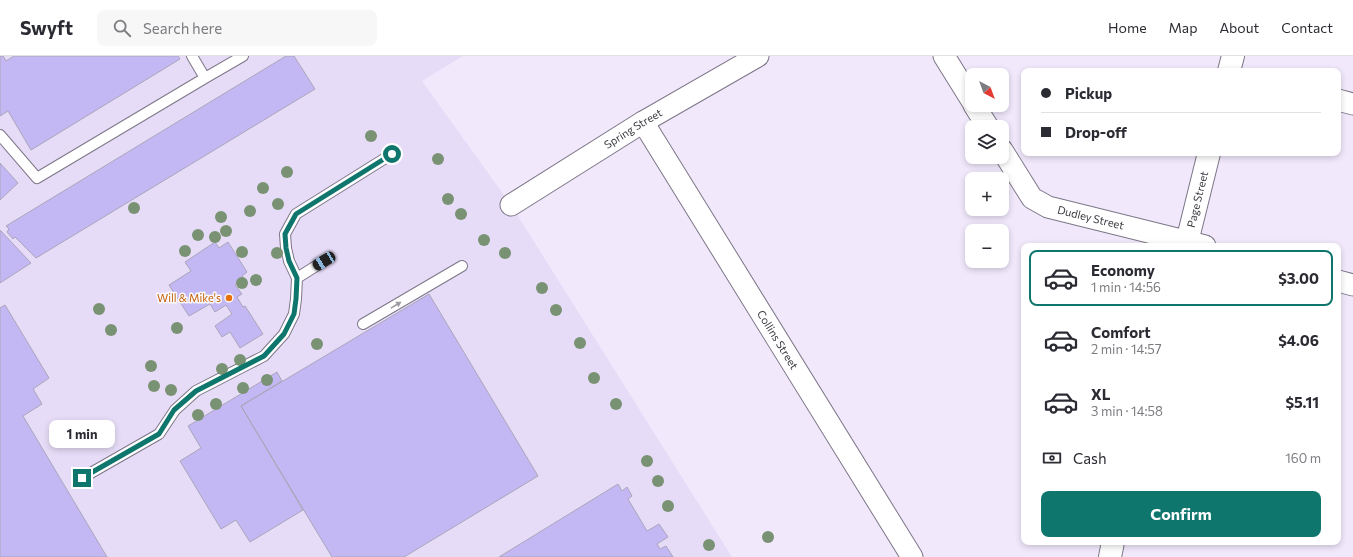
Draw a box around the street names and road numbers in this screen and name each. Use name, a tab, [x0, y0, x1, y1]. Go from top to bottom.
street label: Spring Street	[601, 105, 665, 151]
street label: Page Street	[1184, 169, 1210, 229]
street label: Dudley Street	[1056, 203, 1126, 232]
street label: Collins Street	[755, 308, 802, 372]

